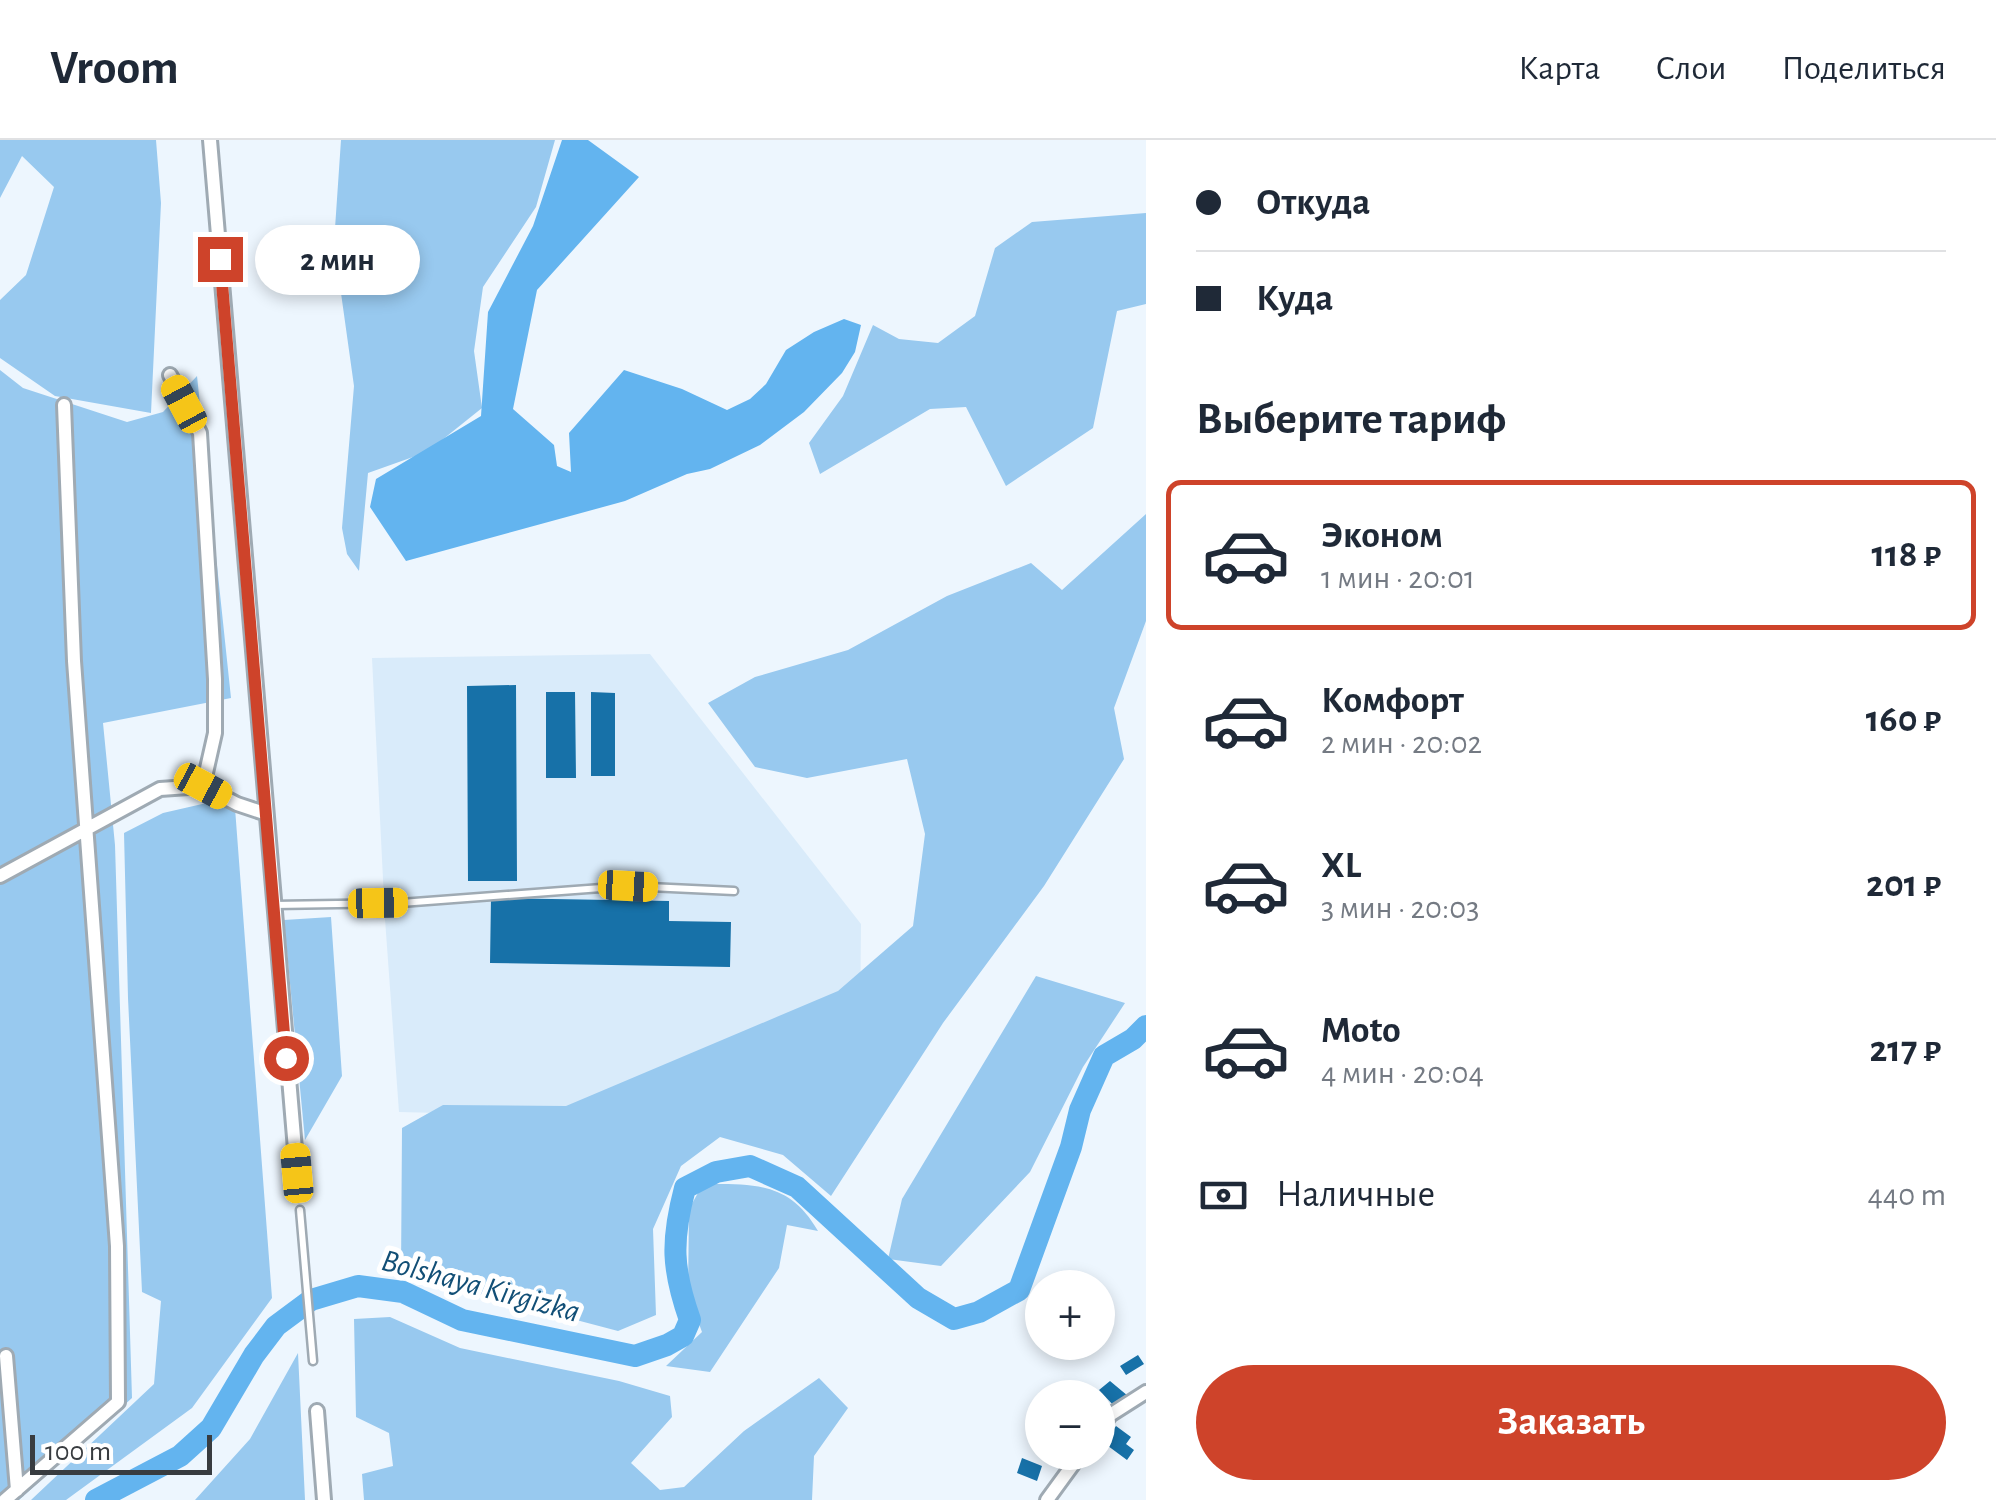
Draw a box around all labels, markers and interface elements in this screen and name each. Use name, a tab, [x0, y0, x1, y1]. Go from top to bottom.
text: Vroom	[50, 45, 179, 93]
text: Карта	[1518, 51, 1600, 86]
text: Слои	[1655, 51, 1727, 86]
text: Поделиться	[1782, 51, 1946, 86]
text: Откуда	[1256, 184, 1370, 222]
callout: 2 мин	[255, 224, 420, 294]
route end	[198, 237, 243, 282]
text: 2 мин	[300, 244, 375, 276]
text: Куда	[1256, 280, 1333, 318]
car	[157, 370, 211, 438]
text: Выберите тариф	[1196, 397, 1506, 442]
icon: car	[1201, 510, 1291, 600]
text: Эконом	[1321, 517, 1443, 555]
text: 118 ₽	[1871, 536, 1941, 574]
text: 1 мин · 20:01	[1321, 562, 1475, 594]
icon: car	[1201, 675, 1291, 765]
text: Комфорт	[1321, 682, 1464, 720]
text: 160 ₽	[1866, 701, 1941, 739]
text: 2 мин · 20:02	[1321, 727, 1482, 759]
car	[169, 759, 237, 813]
icon: car	[1201, 840, 1291, 930]
text: XL	[1321, 847, 1361, 885]
text: 201 ₽	[1866, 866, 1941, 904]
car	[597, 869, 659, 903]
car	[348, 887, 408, 919]
text: 3 мин · 20:03	[1321, 892, 1479, 924]
icon: car	[1201, 1005, 1291, 1095]
text: Moto	[1321, 1012, 1401, 1050]
text: 217 ₽	[1869, 1031, 1941, 1069]
route start	[264, 1036, 309, 1081]
text: 4 мин · 20:04	[1321, 1057, 1484, 1089]
car	[279, 1142, 315, 1204]
icon: cash	[1196, 1168, 1251, 1223]
text: Наличные	[1276, 1176, 1435, 1214]
text: 440 m	[1867, 1179, 1946, 1211]
water label: Bolshaya Kirgizka	[378, 1244, 583, 1328]
map controls	[1025, 1270, 1115, 1470]
button: +	[1025, 1270, 1115, 1360]
button: Заказать	[1196, 1365, 1946, 1480]
button: −	[1025, 1380, 1115, 1470]
scale bar	[30, 1430, 212, 1474]
text: 100 m	[45, 1438, 111, 1466]

